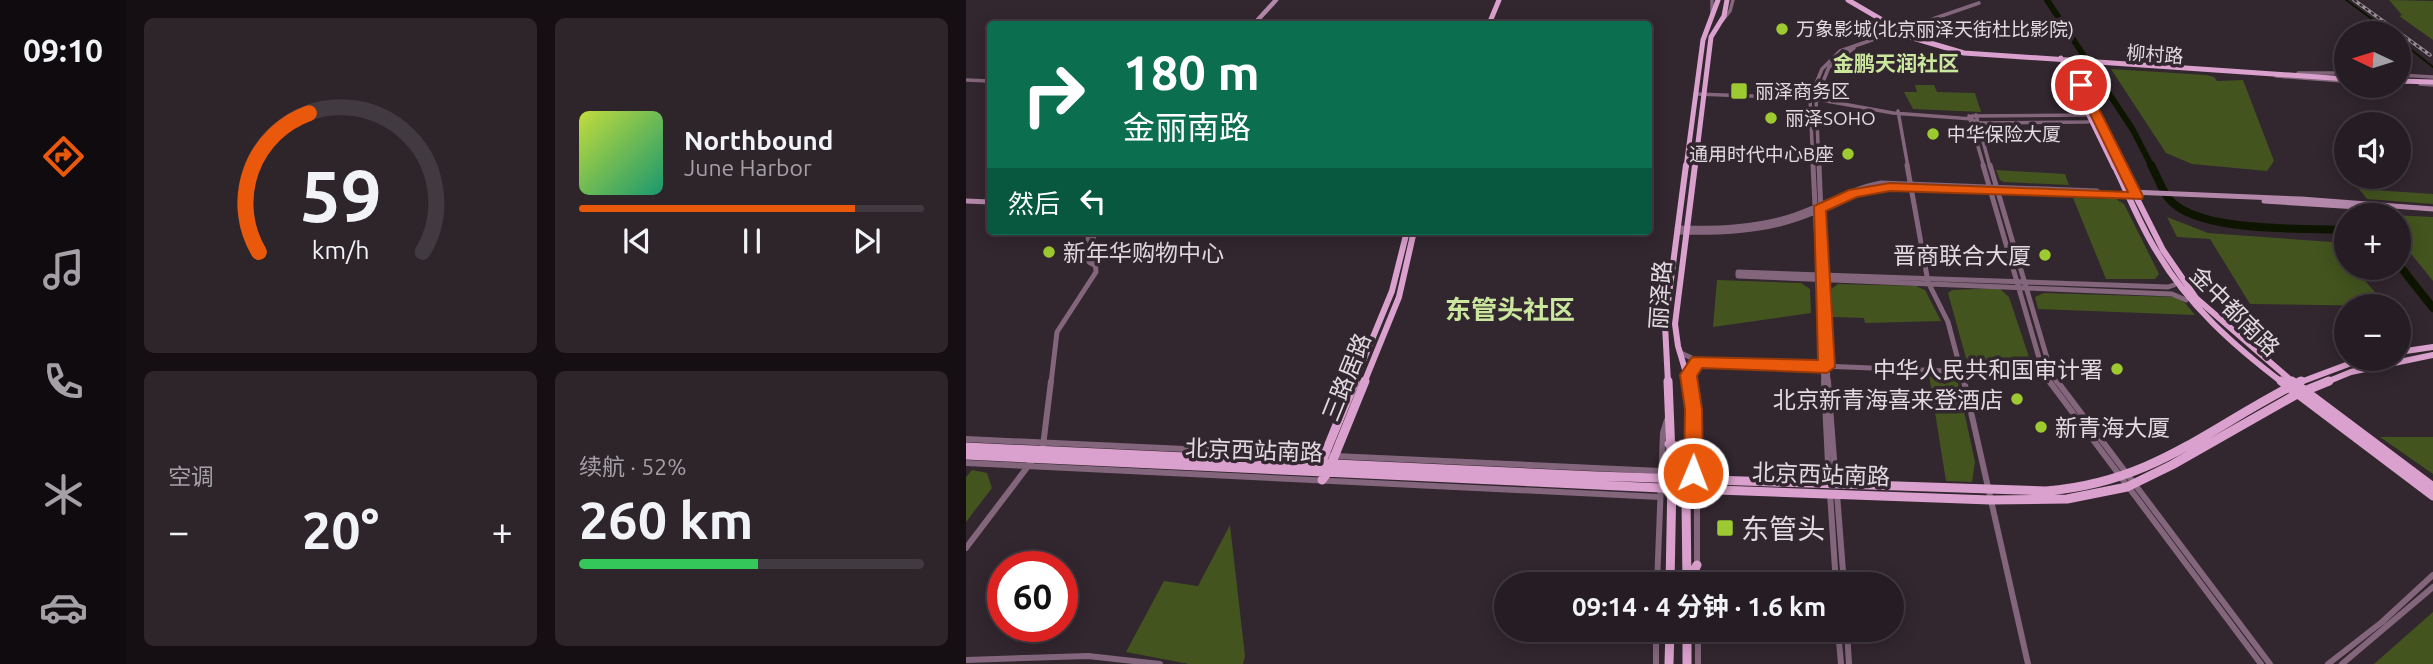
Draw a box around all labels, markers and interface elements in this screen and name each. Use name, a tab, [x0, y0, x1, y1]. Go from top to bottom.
place label: 万象影城(北京丽泽天街杜比影院)	[1796, 18, 2074, 40]
marker: 万象影城(北京丽泽天街杜比影院)	[1774, 21, 1790, 37]
north arrow	[2334, 21, 2412, 98]
map controls	[2334, 21, 2411, 371]
text: 09:10	[23, 32, 103, 68]
street label: 柳村路	[2126, 41, 2184, 67]
text: 180 m	[1123, 44, 1260, 99]
icon: right	[1008, 49, 1099, 140]
district label: 金鹏天润社区	[1833, 51, 1959, 75]
pin	[2051, 55, 2111, 115]
icon: arrive	[2062, 66, 2100, 104]
place label: 丽泽商务区	[1755, 80, 1850, 102]
marker: 丽泽商务区	[1729, 81, 1749, 101]
place label: 丽泽SOHO	[1785, 107, 1876, 129]
text: 金丽南路	[1123, 109, 1251, 145]
marker: 丽泽SOHO	[1763, 110, 1779, 126]
button: sound	[2334, 112, 2411, 189]
place label: 中华保险大厦	[1947, 123, 2061, 145]
text: Northbound	[684, 126, 833, 155]
marker: 中华保险大厦	[1925, 126, 1941, 142]
icon: directions	[39, 132, 88, 181]
place label: 通用时代中心B座	[1689, 143, 1834, 165]
marker: 通用时代中心B座	[1840, 146, 1856, 162]
text: 59	[299, 154, 382, 236]
text: June Harbor	[684, 155, 812, 180]
icon: left	[1074, 182, 1112, 220]
text: 然后	[1008, 189, 1060, 218]
button: +	[2334, 203, 2411, 280]
icon: previous	[618, 222, 656, 260]
icon: pause	[733, 222, 771, 260]
icon: next	[848, 222, 886, 260]
text: km/h	[312, 236, 369, 264]
place label: 新年华购物中心	[1063, 240, 1224, 265]
place label: 晋商联合大厦	[1893, 243, 2031, 268]
marker: 新年华购物中心	[1041, 244, 1057, 260]
icon: music	[39, 245, 88, 294]
marker: 晋商联合大厦	[2037, 247, 2053, 263]
street label: 丽泽路	[1645, 260, 1675, 330]
street label: 金中都南路	[2186, 262, 2284, 360]
button: −	[2334, 294, 2411, 371]
district label: 东管头社区	[1445, 295, 1575, 324]
street label: 三路居路	[1317, 330, 1375, 424]
icon: phone	[39, 357, 88, 406]
place label: 中华人民共和国审计署	[1873, 357, 2103, 382]
marker: 中华人民共和国审计署	[2109, 361, 2125, 377]
place label: 北京新青海喜来登酒店	[1773, 387, 2003, 412]
marker: 北京新青海喜来登酒店	[2009, 391, 2025, 407]
place label: 新青海大厦	[2055, 415, 2170, 440]
marker: 新青海大厦	[2033, 419, 2049, 435]
street label: 北京西站南路	[1185, 435, 1323, 465]
position arrow	[1656, 436, 1730, 510]
text: 续航 · 52%	[579, 454, 686, 479]
street label: 北京西站南路	[1752, 459, 1890, 489]
text: 空调	[168, 464, 214, 489]
icon: climate	[39, 470, 88, 519]
text: 260 km	[579, 491, 753, 549]
text: 20°	[302, 501, 379, 559]
text: −	[168, 510, 189, 552]
text: +	[492, 510, 513, 552]
place label: 东管头	[1741, 513, 1825, 544]
marker: 东管头	[1715, 518, 1735, 538]
speed limit sign: 60	[987, 551, 1078, 642]
icon: car	[39, 583, 88, 632]
text: 09:14 · 4 分钟 · 1.6 km	[1572, 592, 1826, 621]

